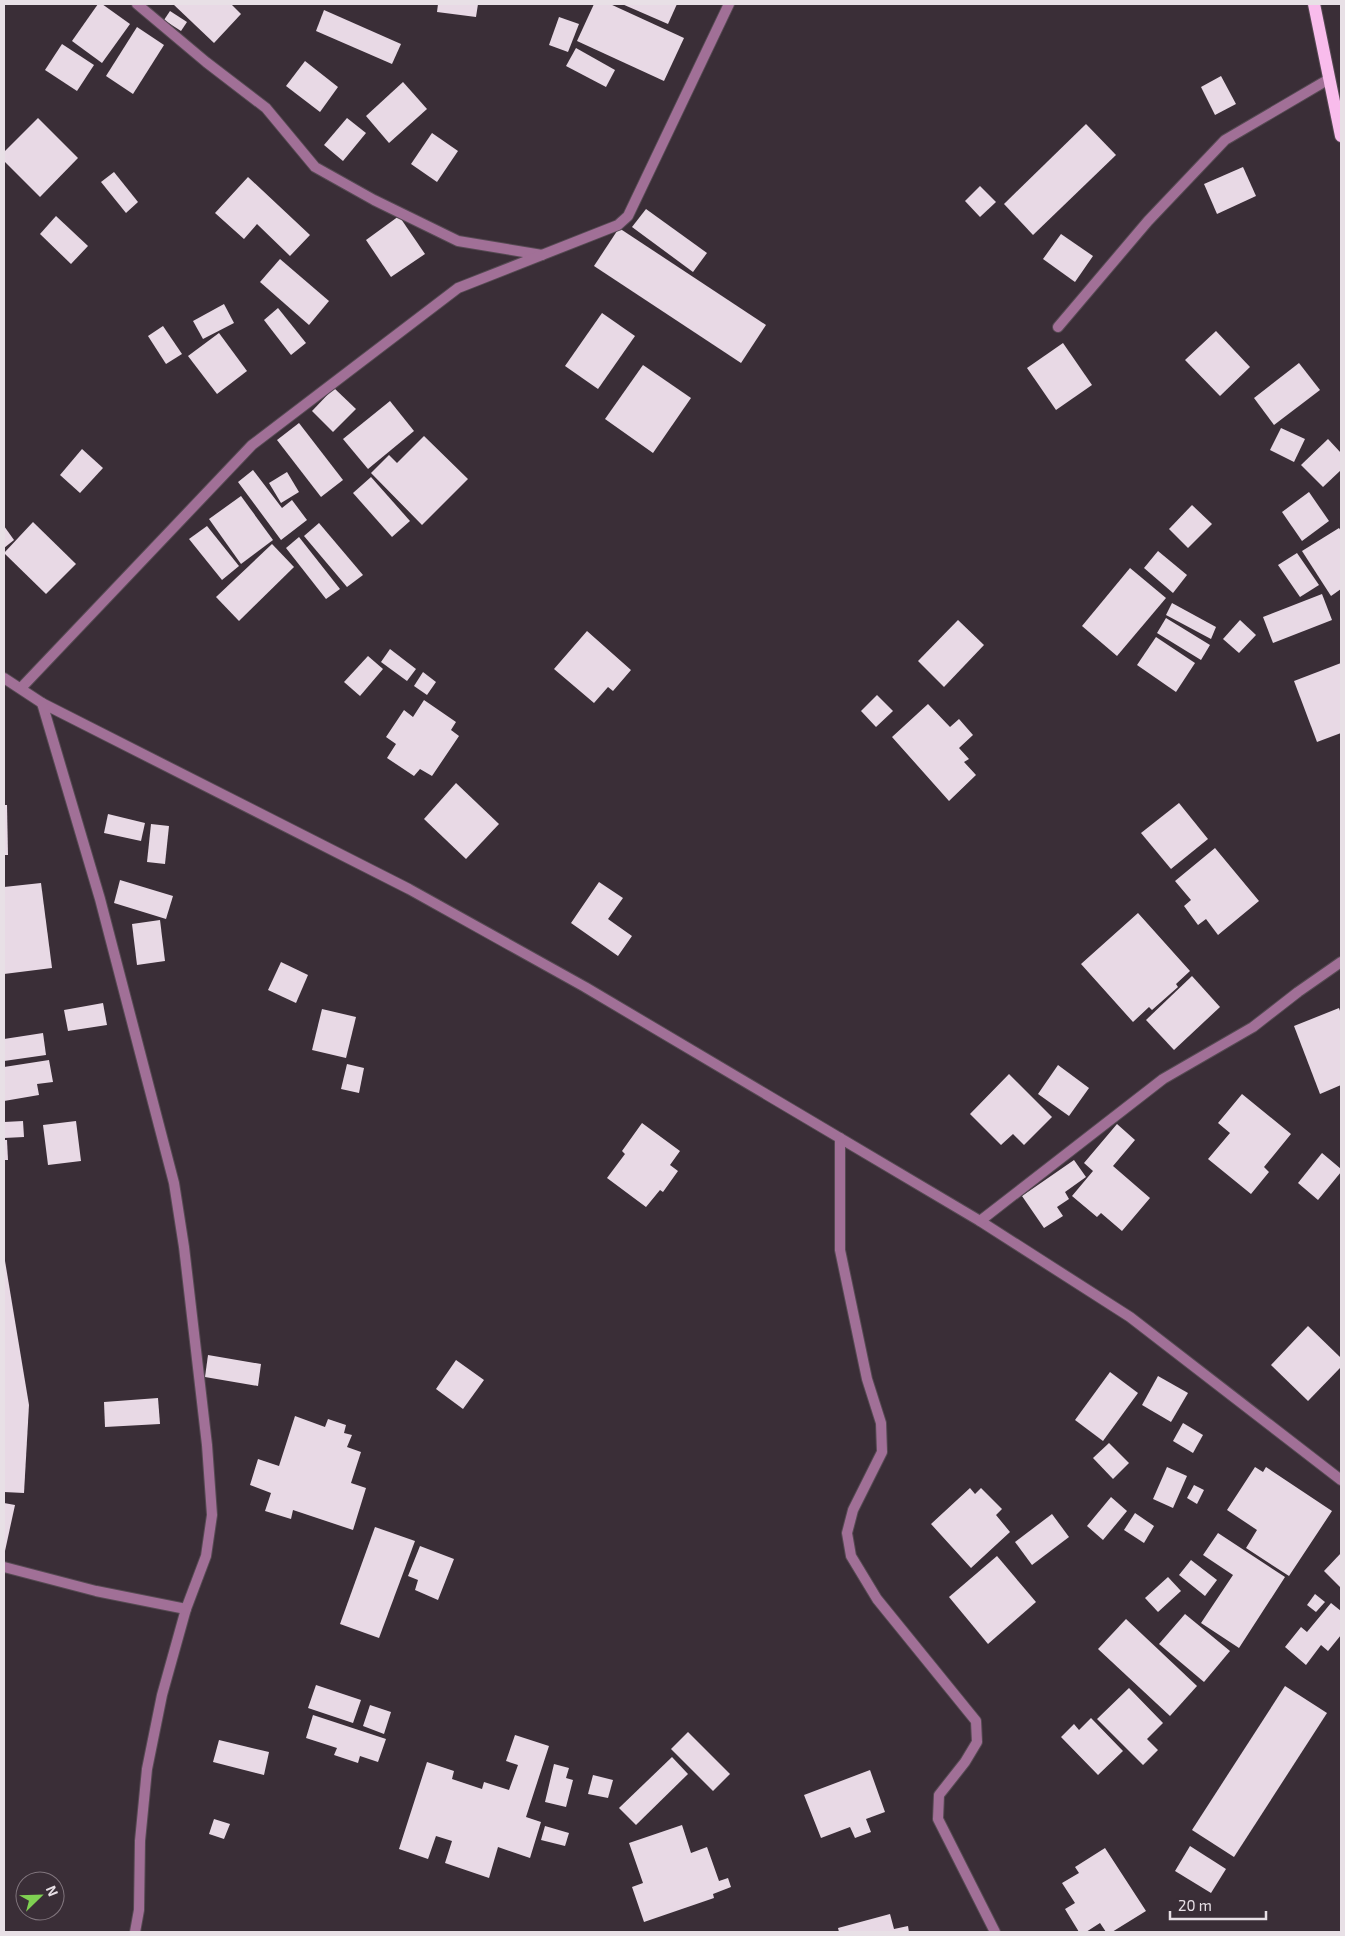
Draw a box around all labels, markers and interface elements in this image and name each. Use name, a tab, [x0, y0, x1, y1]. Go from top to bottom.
north arrow	[15, 1871, 65, 1921]
text: N	[43, 1883, 62, 1899]
scale bar	[1170, 1888, 1266, 1920]
text: 20 m	[1178, 1896, 1212, 1914]

